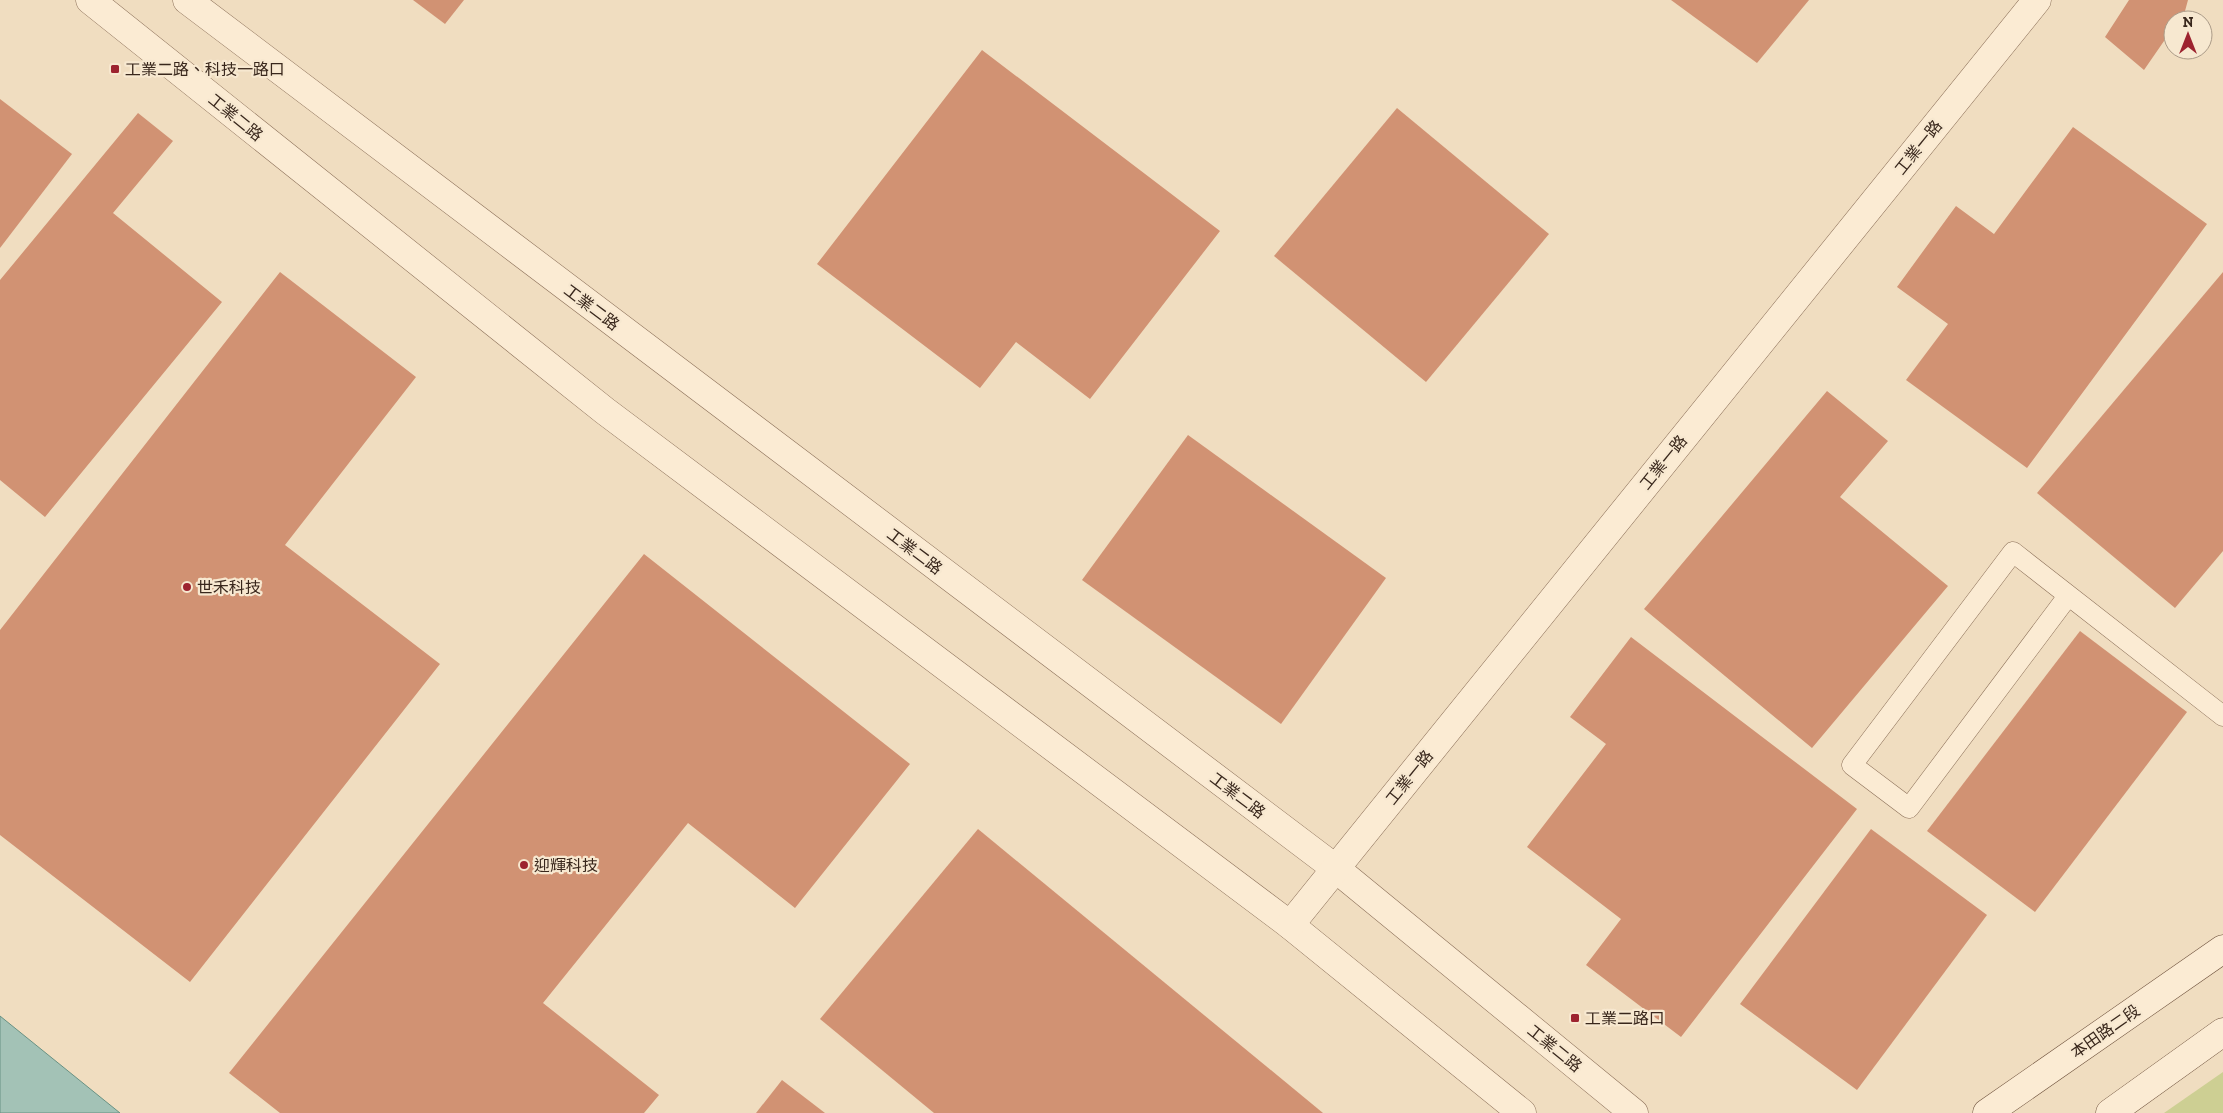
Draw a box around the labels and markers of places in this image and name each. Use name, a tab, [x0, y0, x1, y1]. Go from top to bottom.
place label: 工業二路、科技一路口	[125, 60, 285, 79]
marker: 工業二路、科技一路口	[109, 63, 121, 75]
place label: 世禾科技	[197, 578, 261, 597]
marker: 世禾科技	[181, 581, 193, 593]
place label: 迎輝科技	[534, 856, 598, 875]
marker: 迎輝科技	[518, 859, 530, 871]
place label: 工業二路口	[1585, 1009, 1665, 1028]
marker: 工業二路口	[1569, 1012, 1581, 1024]

